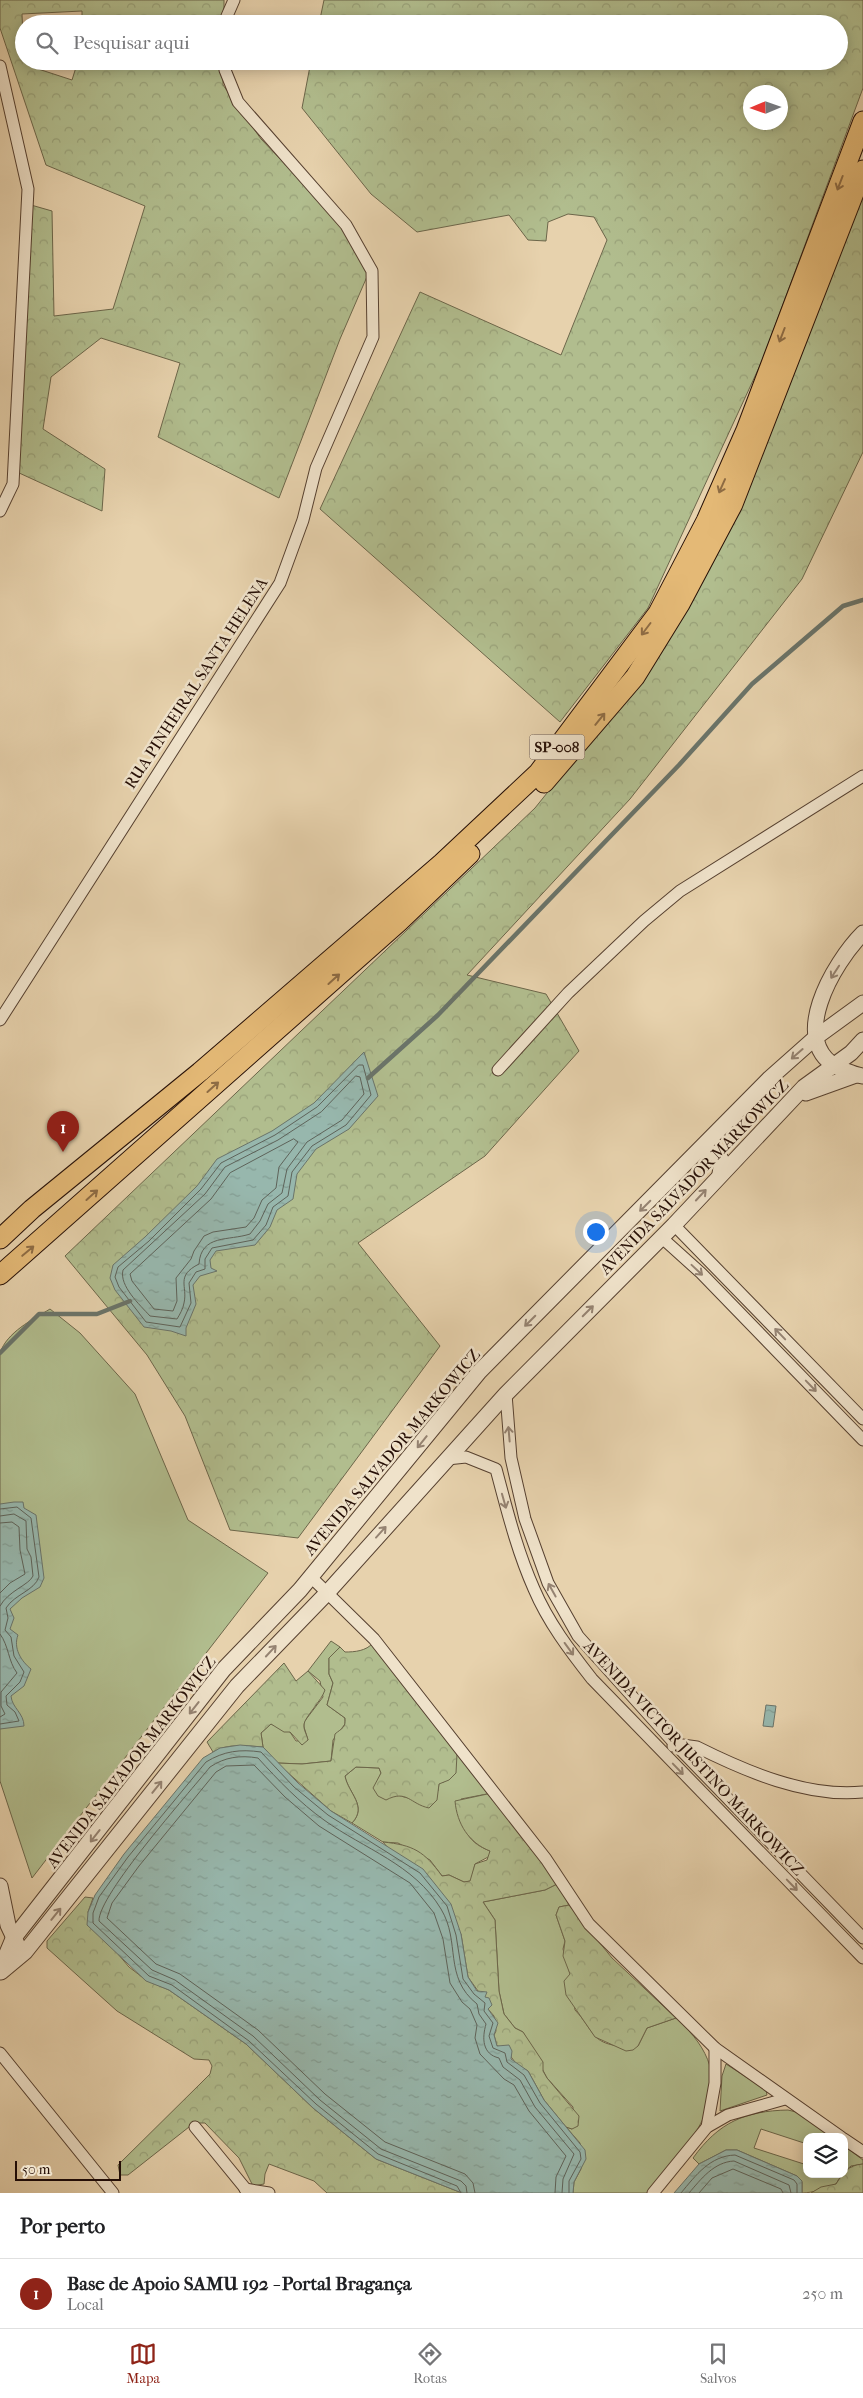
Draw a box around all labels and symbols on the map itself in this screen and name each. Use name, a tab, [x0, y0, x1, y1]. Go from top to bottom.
north arrow	[743, 85, 788, 130]
one-way arrow	[835, 174, 844, 190]
one-way arrow	[777, 327, 786, 342]
one-way arrow	[717, 478, 726, 493]
street label: RUA PINHEIRAL SANTA HELENA	[121, 573, 272, 792]
one-way arrow	[641, 622, 651, 636]
one-way arrow	[595, 713, 606, 726]
road number: SP-008	[530, 734, 584, 760]
one-way arrow	[829, 965, 840, 979]
one-way arrow	[328, 974, 341, 985]
one-way arrow	[790, 1048, 803, 1060]
street label: AVENIDA SALVADOR MARKOWICZ	[595, 1076, 792, 1279]
one-way arrow	[206, 1082, 219, 1093]
pin: 1	[47, 1111, 79, 1152]
one-way arrow	[696, 1188, 707, 1201]
one-way arrow	[85, 1190, 98, 1201]
one-way arrow	[639, 1200, 651, 1212]
your location	[583, 1219, 609, 1245]
one-way arrow	[21, 1246, 34, 1257]
one-way arrow	[691, 1264, 704, 1276]
one-way arrow	[582, 1305, 594, 1317]
one-way arrow	[524, 1315, 536, 1327]
one-way arrow	[774, 1328, 786, 1340]
street label: AVENIDA SALVADOR MARKOWICZ	[299, 1345, 484, 1560]
one-way arrow	[805, 1380, 817, 1393]
one-way arrow	[504, 1426, 514, 1442]
one-way arrow	[417, 1435, 428, 1448]
one-way arrow	[500, 1492, 510, 1508]
one-way arrow	[376, 1525, 387, 1538]
one-way arrow	[547, 1582, 557, 1597]
street label: AVENIDA VICTOR JUSTINO MARKOWICZ	[579, 1636, 808, 1880]
one-way arrow	[564, 1642, 574, 1656]
one-way arrow	[265, 1644, 277, 1657]
street label: AVENIDA SALVADOR MARKOWICZ	[42, 1652, 220, 1872]
one-way arrow	[189, 1701, 200, 1714]
one-way arrow	[672, 1762, 684, 1775]
one-way arrow	[152, 1781, 163, 1794]
one-way arrow	[89, 1829, 100, 1842]
one-way arrow	[786, 1879, 798, 1891]
one-way arrow	[50, 1908, 61, 1921]
scale bar	[15, 2158, 121, 2181]

